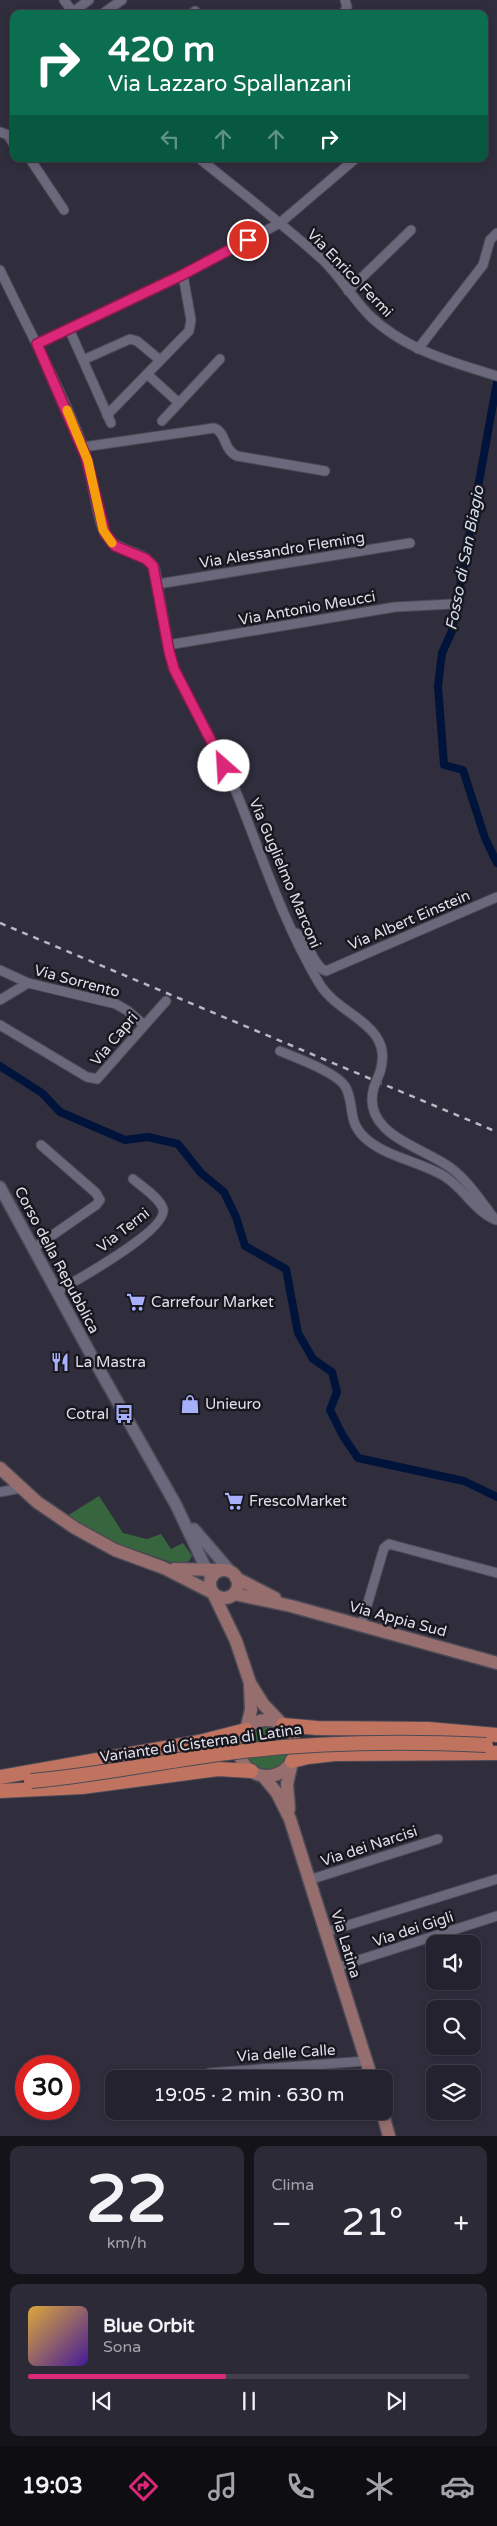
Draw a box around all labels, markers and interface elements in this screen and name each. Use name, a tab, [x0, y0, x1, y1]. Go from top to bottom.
text: 420 m	[108, 29, 215, 71]
icon: right	[25, 30, 90, 95]
text: Via Lazzaro Spallanzani	[108, 71, 352, 97]
icon: left	[156, 125, 184, 153]
icon: ahead	[209, 125, 237, 153]
icon: ahead	[262, 125, 290, 153]
icon: right	[315, 125, 343, 153]
pin	[227, 219, 269, 261]
street label: Via Enrico Fermi	[303, 225, 397, 321]
icon: arrive	[234, 226, 262, 254]
water label: Fosso di San Biagio	[441, 483, 489, 632]
street label: Via Alessandro Fleming	[198, 528, 366, 572]
street label: Via Antonio Meucci	[237, 587, 377, 629]
position arrow	[197, 739, 249, 791]
street label: Via Guglielmo Marconi	[245, 795, 325, 951]
street label: Via Albert Einstein	[345, 886, 473, 954]
street label: Via Sorrento	[32, 961, 122, 1001]
street label: Via Capri	[86, 1009, 142, 1069]
street label: Corso della Repubblica	[11, 1184, 103, 1336]
street label: Via Terni	[93, 1204, 153, 1256]
supermarket icon: Carrefour Market	[125, 1291, 147, 1313]
place label: Carrefour Market	[151, 1293, 274, 1311]
restaurant icon: La Mastra	[49, 1351, 71, 1373]
place label: La Mastra	[75, 1353, 146, 1371]
shop icon: Unieuro	[179, 1393, 201, 1415]
place label: Unieuro	[205, 1395, 261, 1413]
bus stop icon: Cotral	[113, 1403, 135, 1425]
place label: Cotral	[66, 1405, 109, 1423]
supermarket icon: FrescoMarket	[223, 1490, 245, 1512]
place label: FrescoMarket	[249, 1492, 347, 1510]
street label: Via Appia Sud	[347, 1597, 449, 1641]
street label: Variante di Cisterna di Latina	[99, 1720, 303, 1766]
street label: Via dei Narcisi	[318, 1822, 420, 1870]
street label: Via dei Gigli	[370, 1907, 456, 1951]
street label: Via Latina	[327, 1908, 365, 1980]
map controls	[426, 1935, 481, 2120]
button: sound	[426, 1935, 481, 1990]
button: search	[426, 2000, 481, 2055]
street label: Via delle Calle	[236, 2041, 336, 2065]
speed limit sign: 30	[15, 2055, 80, 2120]
button: layers	[426, 2065, 481, 2120]
text: 19:05 · 2 min · 630 m	[153, 2084, 345, 2106]
text: 22	[86, 2161, 168, 2240]
text: Clima	[272, 2175, 314, 2195]
text: 21°	[341, 2200, 403, 2246]
text: −	[272, 2207, 291, 2241]
text: +	[453, 2207, 469, 2241]
text: km/h	[107, 2233, 147, 2253]
text: Blue Orbit	[103, 2315, 195, 2337]
text: Sona	[103, 2337, 141, 2357]
icon: previous	[88, 2387, 116, 2415]
icon: pause	[235, 2387, 263, 2415]
icon: next	[382, 2387, 410, 2415]
icon: directions	[126, 2469, 161, 2504]
icon: music	[205, 2469, 240, 2504]
icon: phone	[283, 2469, 318, 2504]
icon: climate	[362, 2469, 397, 2504]
icon: car	[440, 2469, 475, 2504]
text: 19:03	[22, 2473, 83, 2499]

